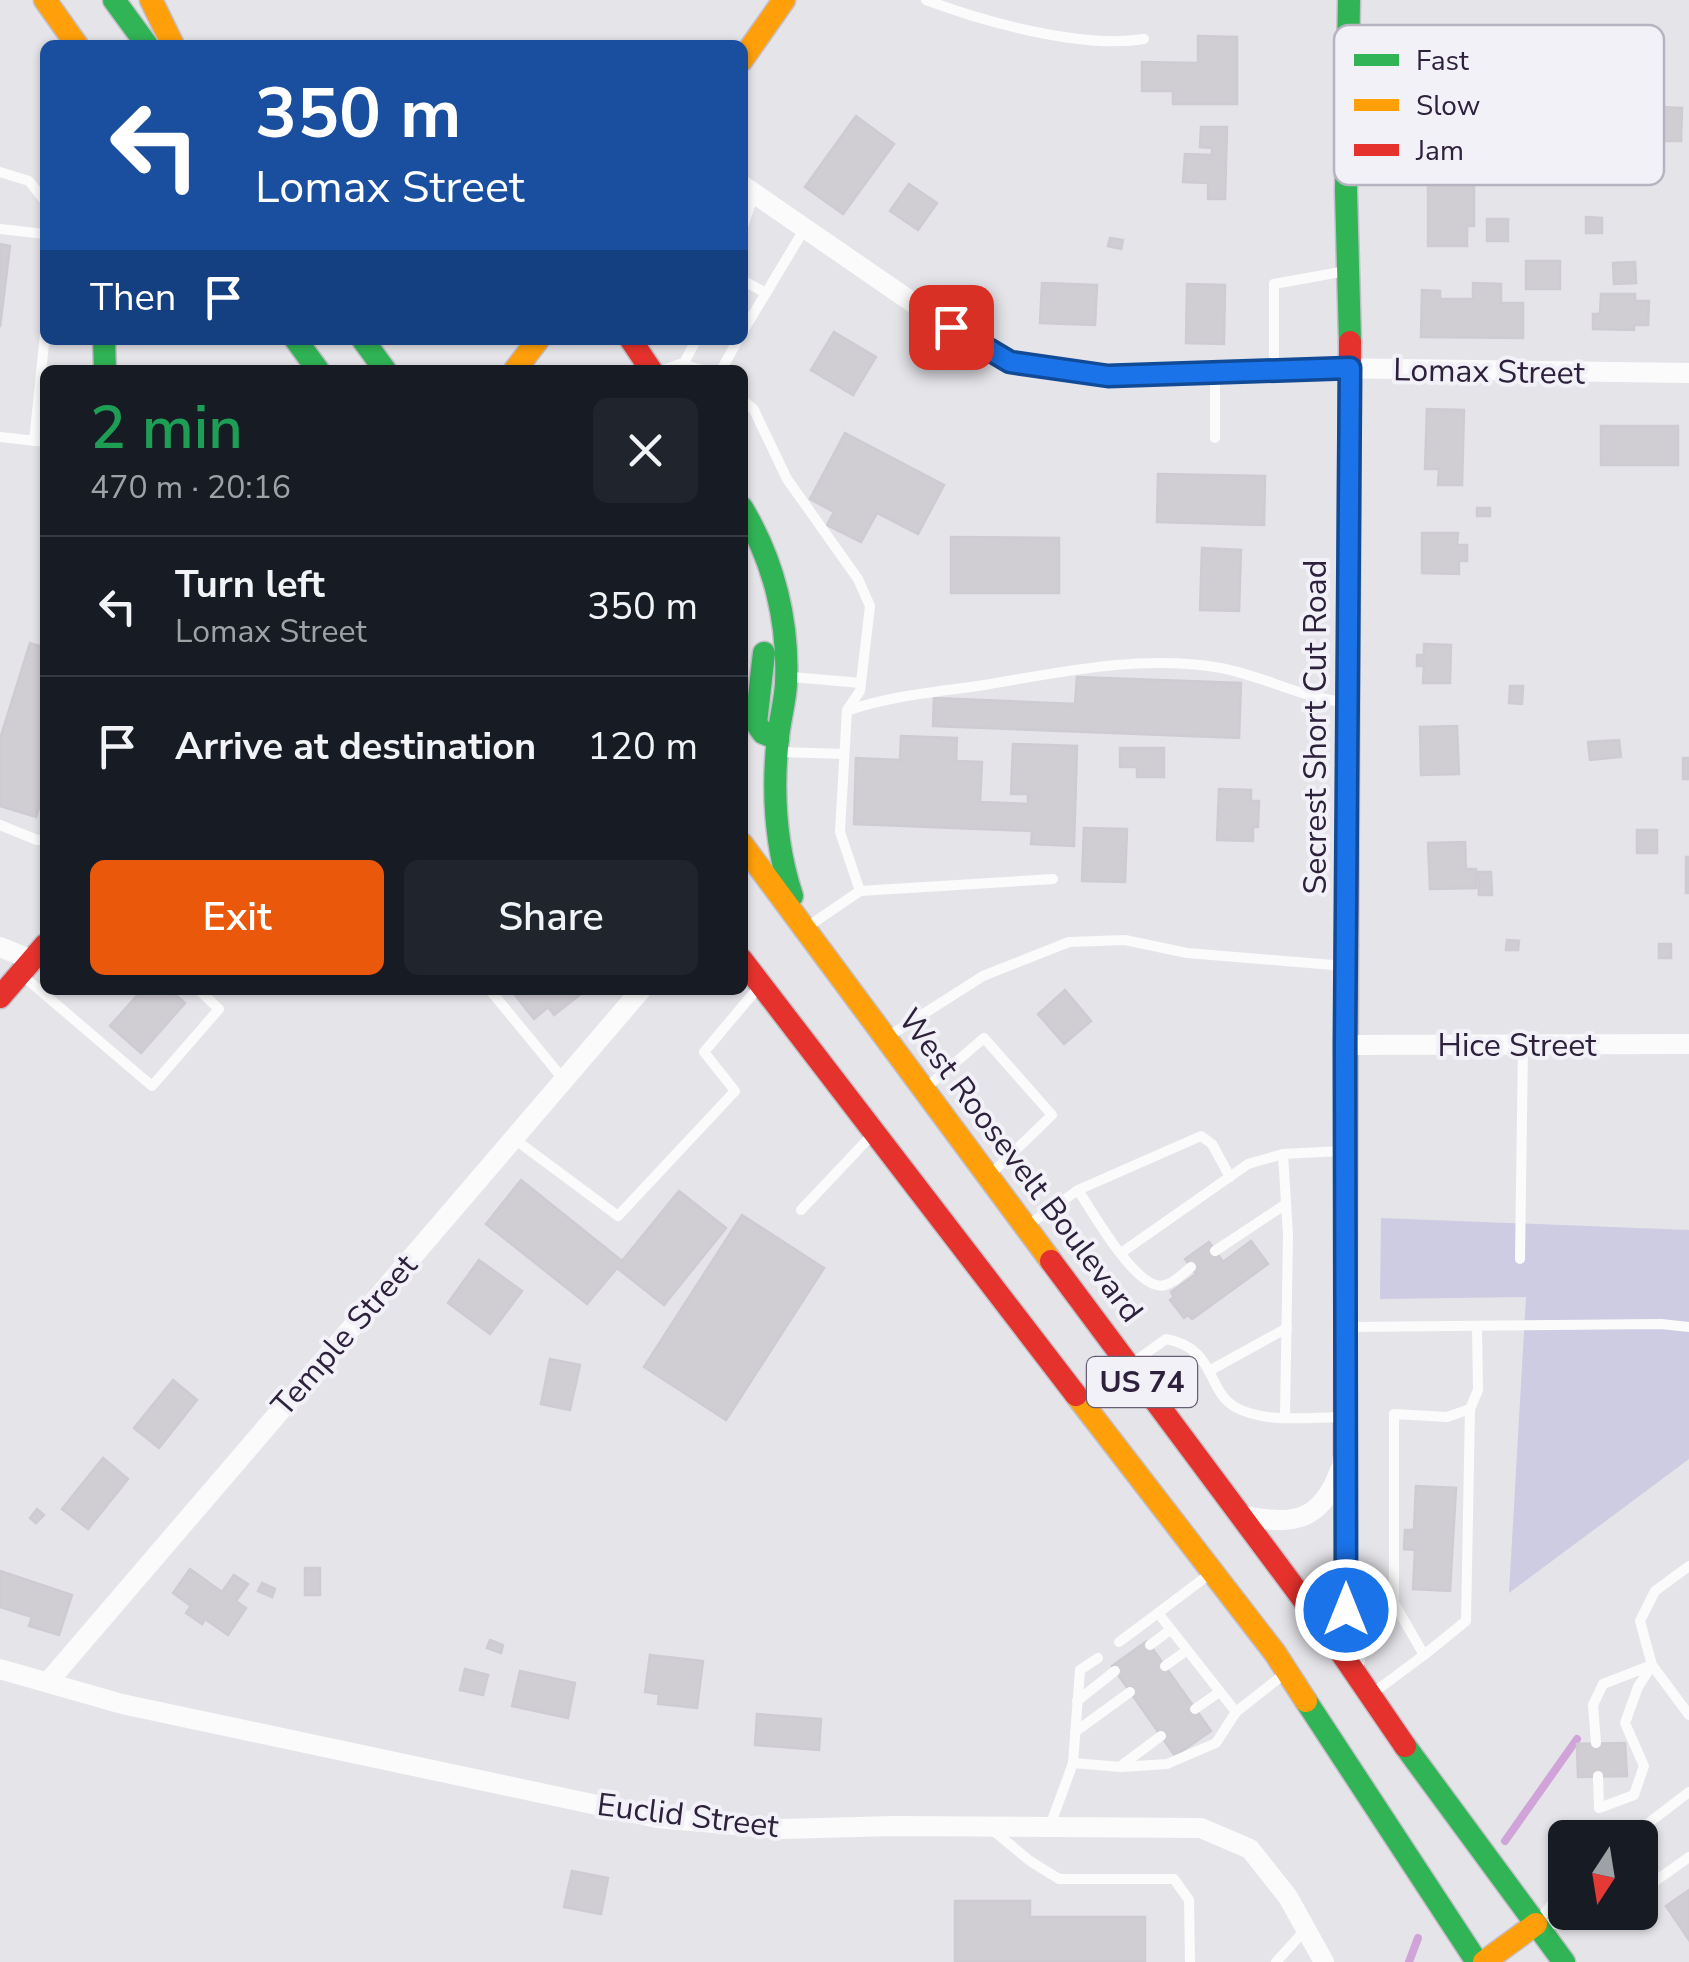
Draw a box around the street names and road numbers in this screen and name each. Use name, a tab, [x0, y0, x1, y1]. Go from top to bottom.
street label: Lomax Street	[1393, 348, 1586, 395]
street label: Secrest Short Cut Road	[1294, 560, 1337, 894]
street label: West Roosevelt Boulevard	[888, 1000, 1153, 1331]
street label: Hice Street	[1438, 1024, 1597, 1067]
street label: Temple Street	[262, 1244, 427, 1426]
road number: US 74	[1087, 1357, 1197, 1407]
street label: Euclid Street	[595, 1783, 782, 1848]

